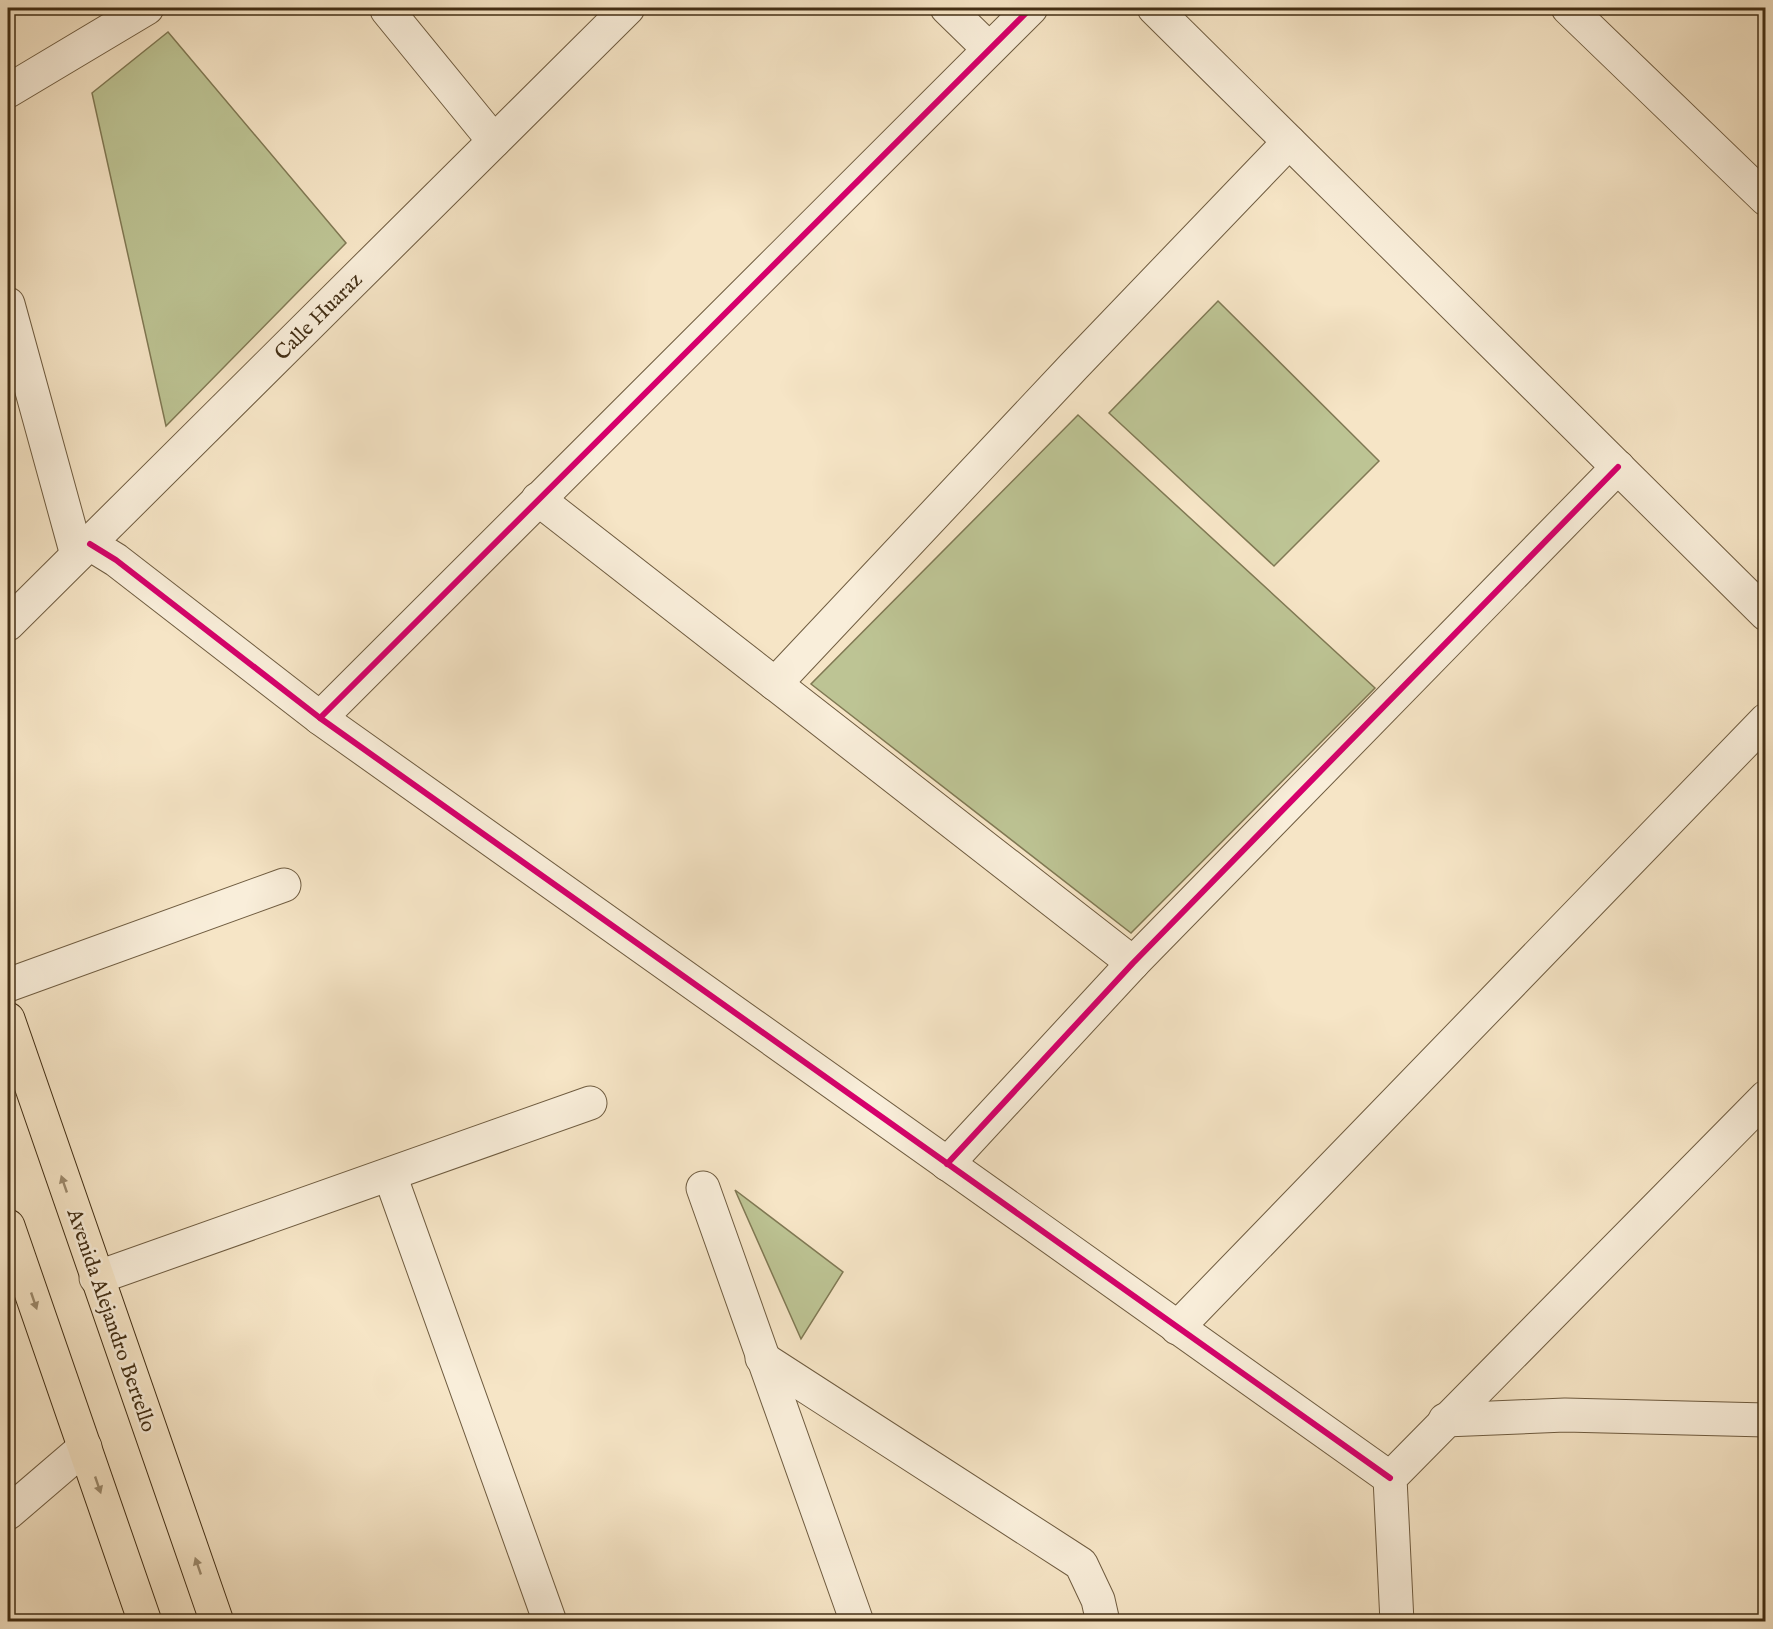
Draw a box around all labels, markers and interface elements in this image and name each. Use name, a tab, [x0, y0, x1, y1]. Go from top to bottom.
street label: Calle Huaraz	[269, 267, 369, 367]
one-way arrow	[59, 1175, 69, 1193]
street label: Avenida Alejandro Bertello	[59, 1204, 162, 1436]
one-way arrow	[29, 1292, 39, 1310]
one-way arrow	[94, 1476, 104, 1494]
one-way arrow	[192, 1557, 202, 1575]

